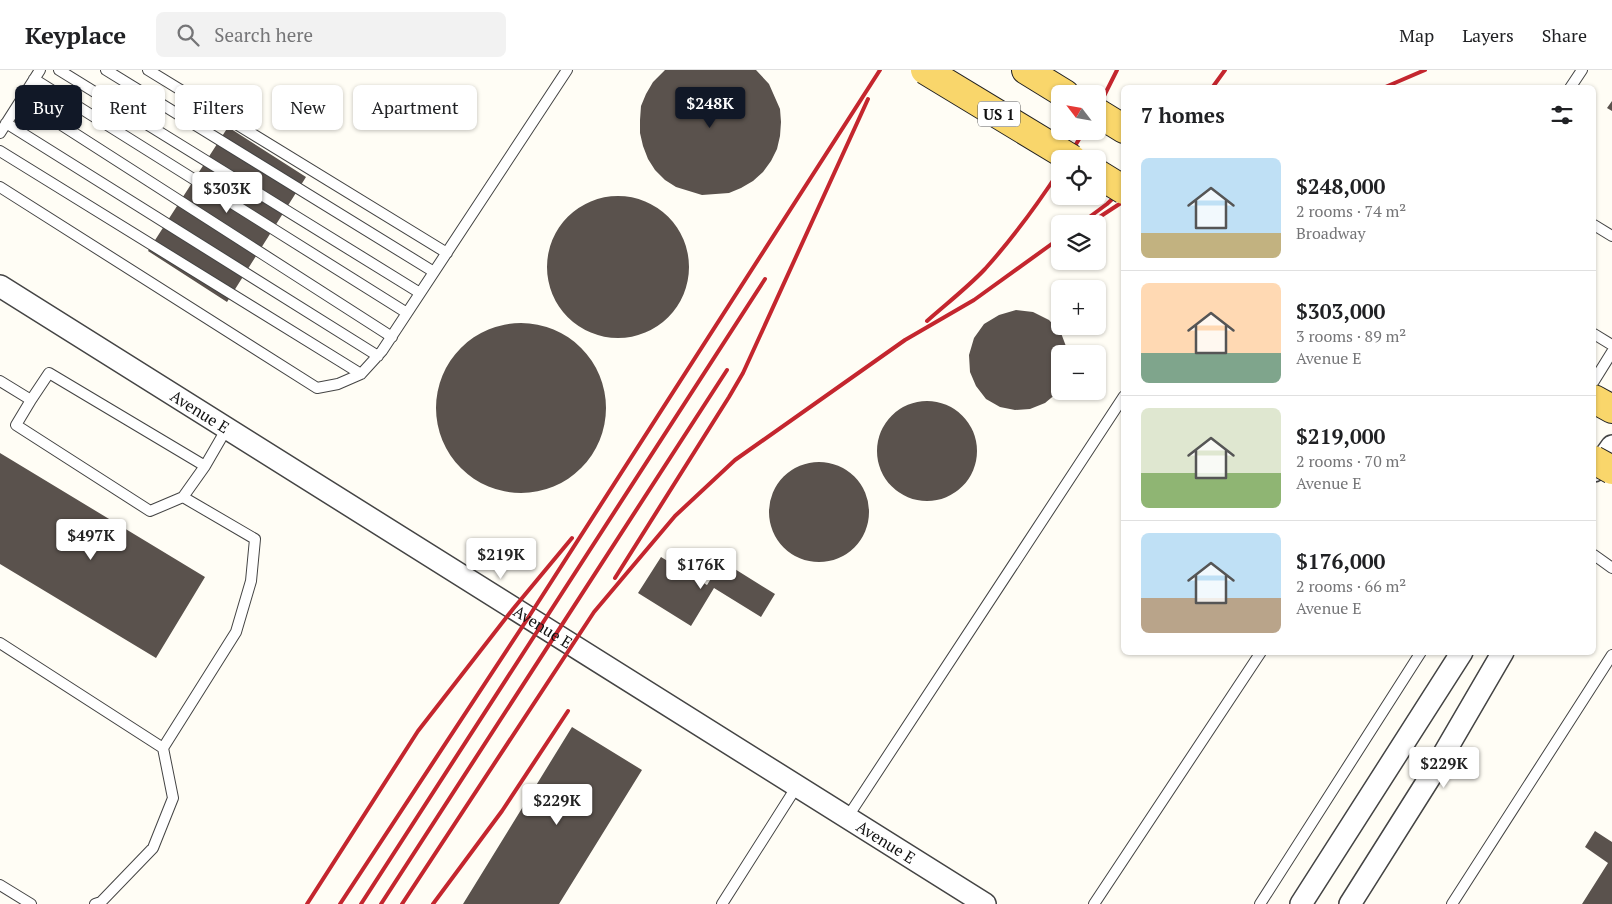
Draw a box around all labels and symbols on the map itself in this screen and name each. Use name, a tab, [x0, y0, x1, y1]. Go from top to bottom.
north arrow	[1051, 85, 1106, 140]
pin: $248K	[675, 87, 745, 129]
road number: US 1	[978, 102, 1020, 126]
pin: $303K	[192, 172, 262, 214]
street label: Avenue E	[166, 385, 234, 438]
pin: $497K	[56, 518, 126, 561]
pin: $219K	[466, 538, 536, 580]
pin: $176K	[666, 548, 736, 590]
street label: Avenue E	[509, 600, 577, 653]
pin: $229K	[1409, 746, 1479, 789]
pin: $229K	[522, 784, 592, 826]
street label: Avenue E	[852, 815, 920, 869]

